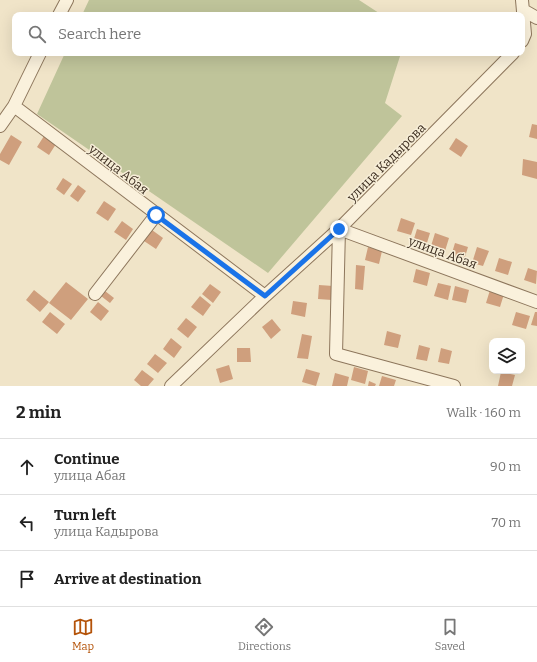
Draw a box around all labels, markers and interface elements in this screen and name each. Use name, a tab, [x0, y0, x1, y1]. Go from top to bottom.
search box	[12, 12, 525, 56]
icon: search	[26, 23, 48, 45]
text: Search here	[58, 25, 141, 43]
street label: улица Кадырова	[343, 120, 429, 205]
street label: улица Абая	[85, 141, 152, 197]
route start	[147, 206, 165, 224]
route end	[330, 220, 348, 238]
street label: улица Абая	[406, 233, 479, 272]
map controls	[489, 338, 525, 374]
button: layers	[489, 338, 525, 374]
text: 2 min	[16, 402, 61, 423]
text: Walk · 160 m	[446, 405, 521, 420]
text: Continue	[54, 450, 120, 468]
icon: ahead	[16, 456, 38, 478]
text: 90 m	[490, 459, 521, 474]
text: улица Абая	[54, 468, 126, 483]
text: Turn left	[54, 506, 116, 524]
icon: left	[16, 512, 38, 534]
text: 70 m	[491, 515, 521, 530]
text: улица Кадырова	[54, 524, 159, 539]
icon: arrive	[16, 568, 38, 590]
text: Arrive at destination	[54, 570, 201, 588]
tab: Map	[72, 616, 94, 653]
tab: Directions	[238, 616, 291, 653]
tab: Saved	[435, 616, 465, 653]

